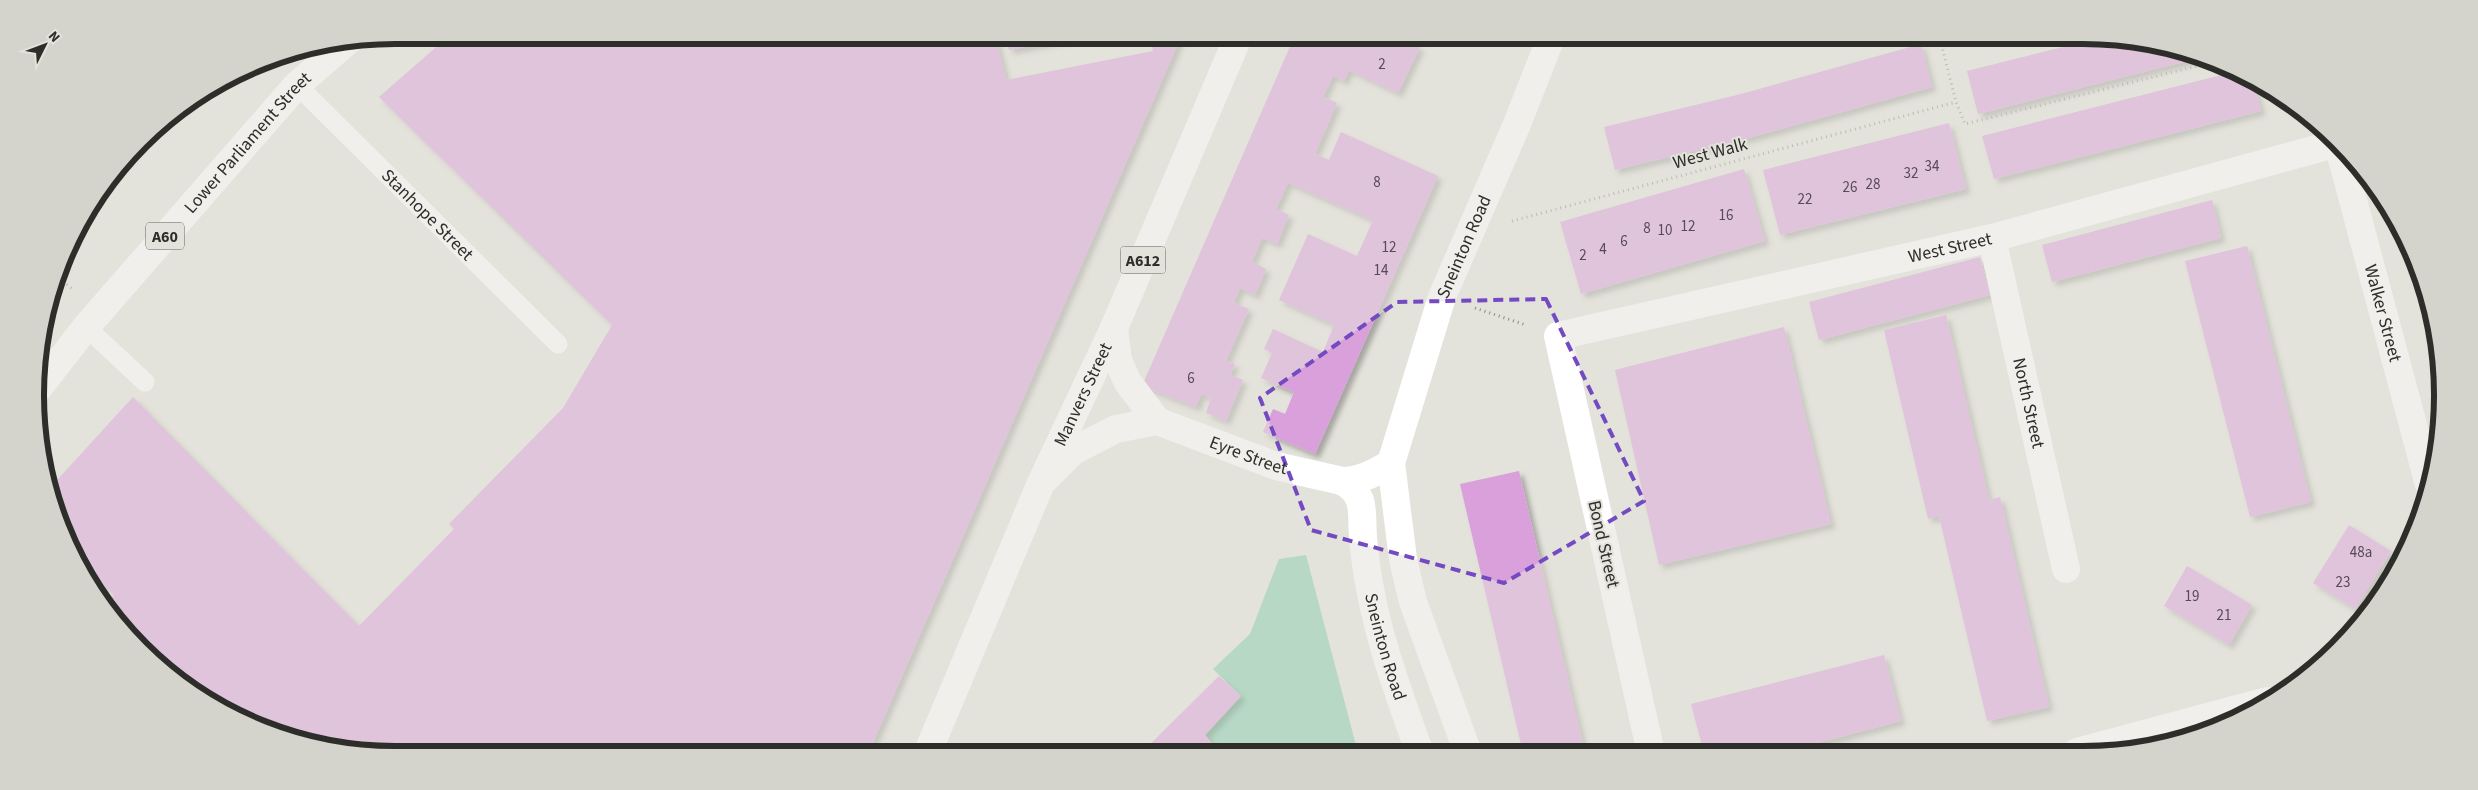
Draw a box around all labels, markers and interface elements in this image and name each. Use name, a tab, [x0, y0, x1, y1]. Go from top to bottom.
north arrow	[20, 20, 70, 70]
text: N	[43, 27, 64, 47]
house number: 2	[1378, 54, 1386, 75]
street label: Lower Parliament Street	[178, 66, 317, 219]
street label: West Walk	[1670, 132, 1750, 175]
house number: 34	[1925, 156, 1940, 177]
street label: Stanhope Street	[375, 163, 479, 266]
house number: 32	[1904, 163, 1918, 184]
house number: 8	[1373, 172, 1381, 193]
house number: 28	[1866, 174, 1880, 195]
house number: 26	[1843, 177, 1857, 198]
house number: 22	[1798, 189, 1812, 210]
street label: Sneinton Road	[1431, 191, 1498, 303]
house number: 16	[1719, 205, 1733, 226]
house number: 12	[1681, 216, 1695, 237]
house number: 8	[1643, 218, 1651, 239]
house number: 10	[1658, 220, 1672, 241]
road number: A60	[146, 222, 184, 250]
street label: West Street	[1906, 226, 1994, 270]
house number: 6	[1620, 231, 1628, 252]
house number: 12	[1382, 237, 1396, 258]
house number: 4	[1599, 239, 1607, 260]
house number: 2	[1579, 245, 1587, 266]
road number: A612	[1120, 246, 1166, 274]
house number: 14	[1374, 260, 1389, 281]
street label: Walker Street	[2358, 262, 2408, 365]
street label: Manvers Street	[1048, 339, 1118, 450]
street label: North Street	[2006, 355, 2051, 451]
house number: 6	[1187, 368, 1195, 389]
street label: Eyre Street	[1206, 430, 1290, 481]
street label: Bond Street	[1581, 498, 1626, 590]
house number: 48a	[2350, 542, 2372, 563]
house number: 23	[2336, 572, 2350, 593]
house number: 19	[2185, 586, 2199, 607]
street label: Sneinton Road	[1358, 591, 1412, 704]
house number: 21	[2217, 605, 2231, 626]

